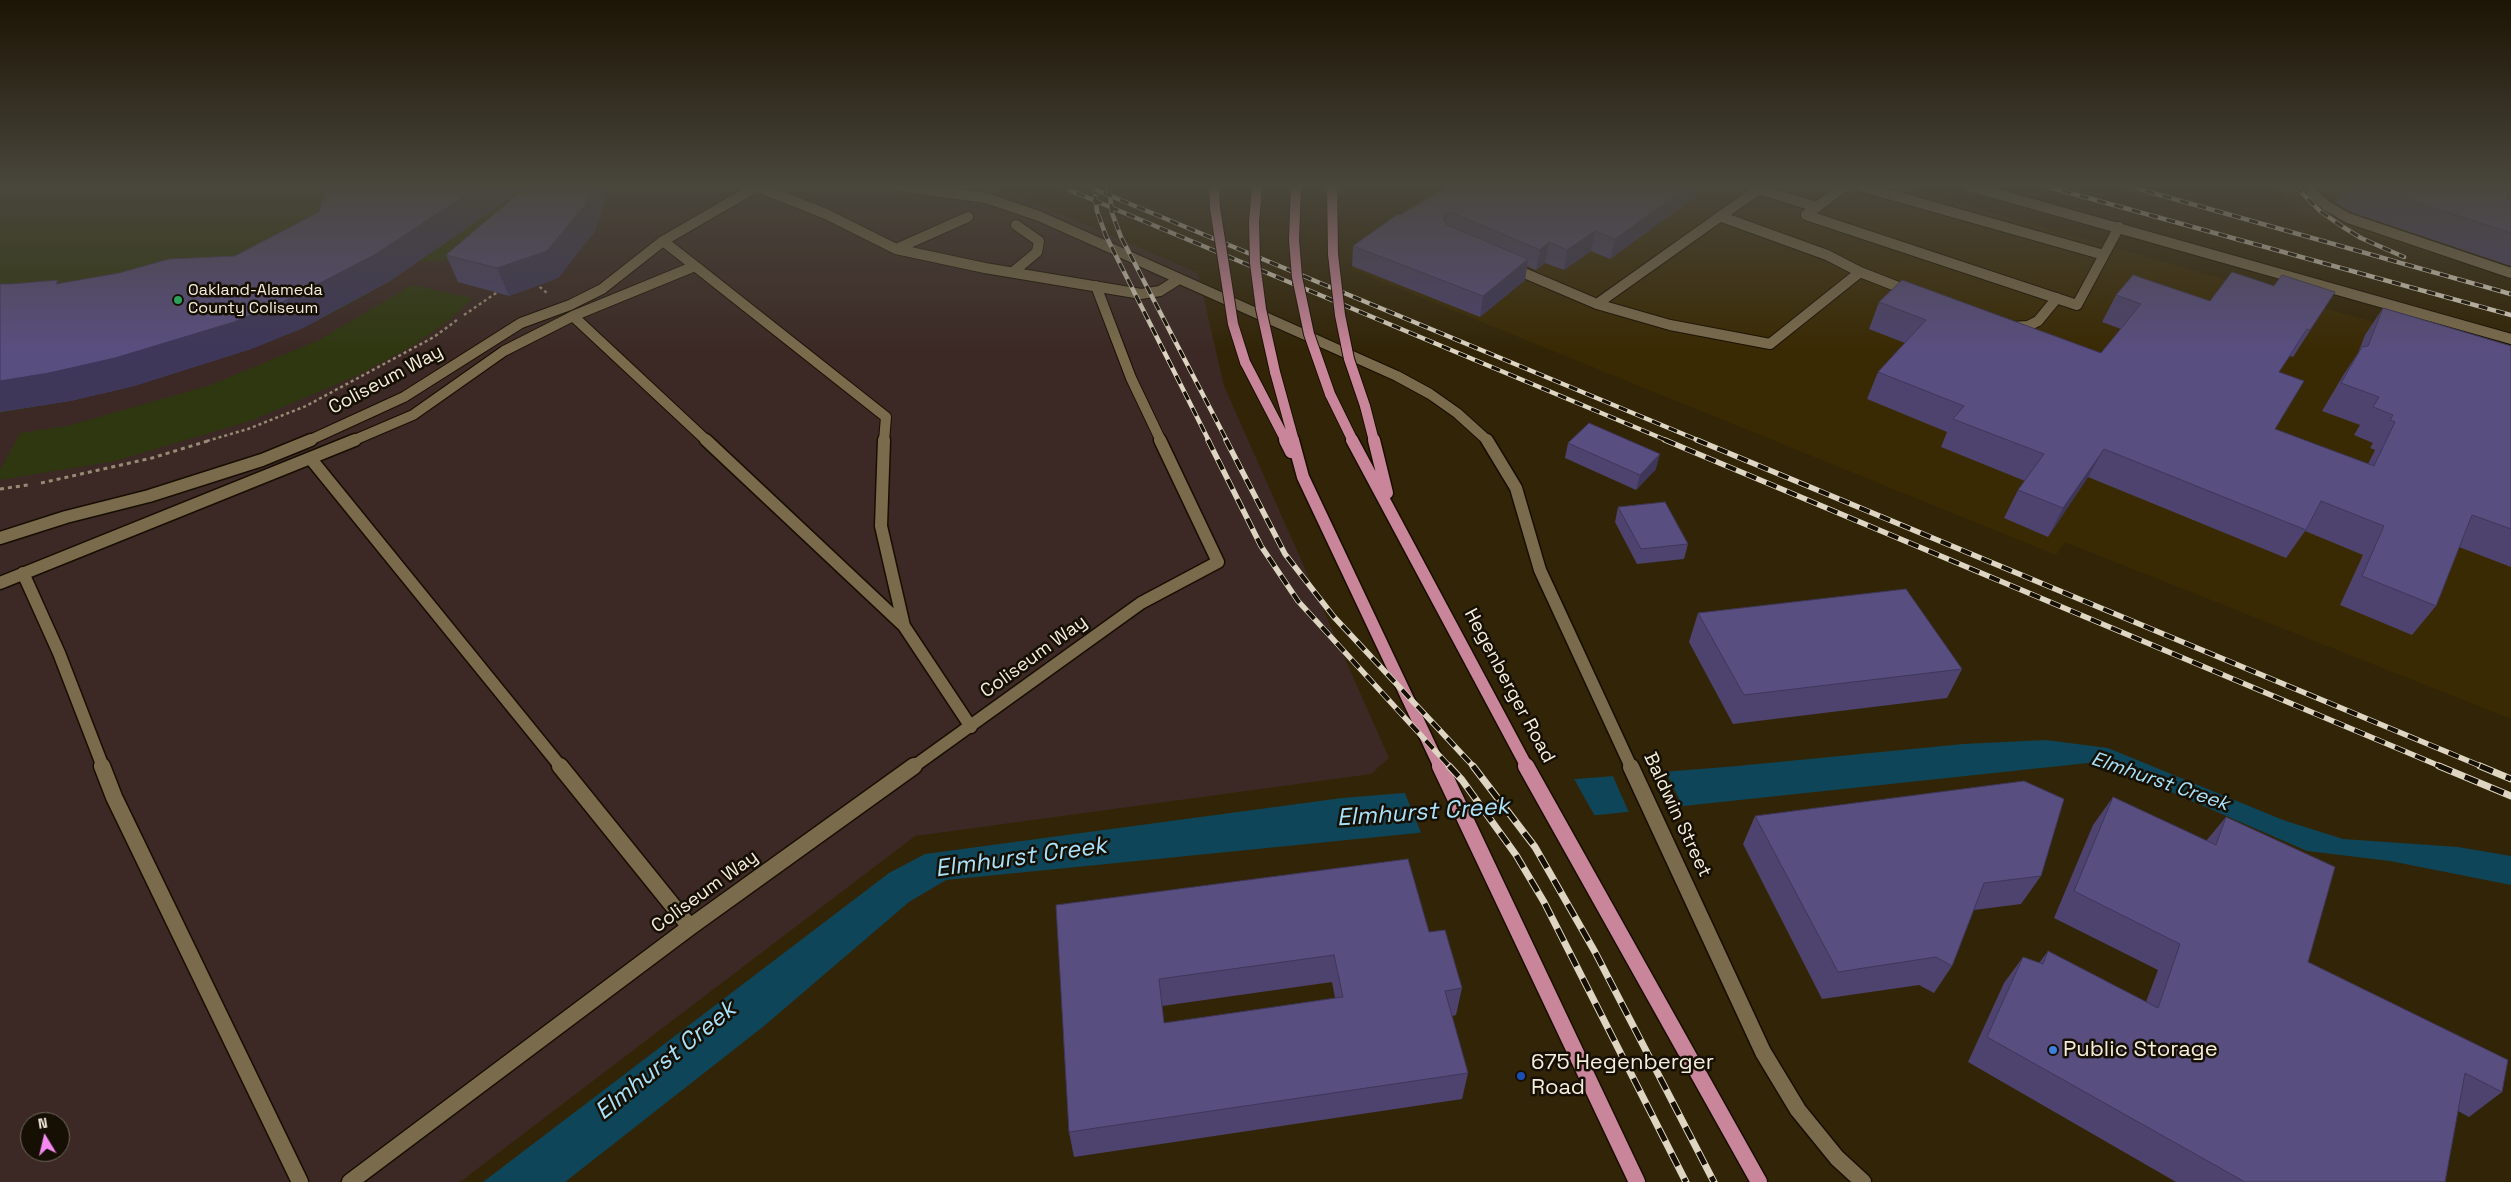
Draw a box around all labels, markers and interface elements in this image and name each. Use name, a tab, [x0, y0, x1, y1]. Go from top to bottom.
place label: Oakland-Alameda County Coliseum	[188, 281, 323, 319]
marker: Oakland-Alameda County Coliseum	[172, 294, 184, 306]
street label: Coliseum Way	[325, 340, 447, 420]
street label: Hegenberger Road	[1459, 605, 1559, 767]
street label: Coliseum Way	[976, 611, 1092, 703]
water label: Elmhurst Creek	[2088, 747, 2232, 817]
street label: Baldwin Street	[1638, 749, 1716, 881]
water label: Elmhurst Creek	[1336, 793, 1510, 833]
water label: Elmhurst Creek	[933, 832, 1109, 884]
street label: Coliseum Way	[647, 846, 763, 938]
water label: Elmhurst Creek	[590, 995, 742, 1127]
place label: Public Storage	[2063, 1037, 2218, 1063]
marker: Public Storage	[2047, 1044, 2059, 1056]
place label: 675 Hegenberger Road	[1531, 1050, 1714, 1102]
marker: 675 Hegenberger Road	[1515, 1070, 1527, 1082]
north arrow	[20, 1112, 70, 1162]
text: N	[37, 1114, 49, 1133]

